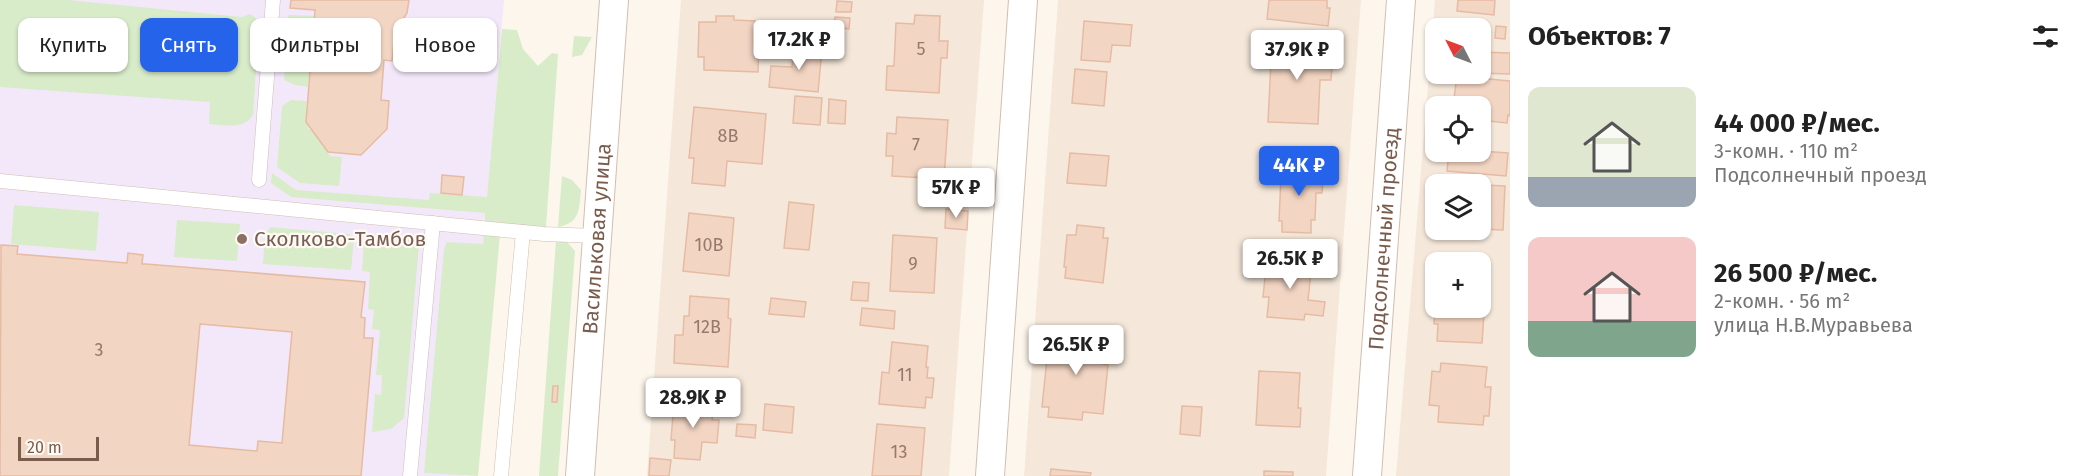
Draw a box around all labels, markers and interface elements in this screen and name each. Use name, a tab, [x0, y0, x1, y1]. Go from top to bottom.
chip: Купить	[18, 18, 128, 72]
chip: Снять	[140, 18, 238, 72]
chip: Фильтры	[250, 18, 381, 72]
chip: Новое	[393, 18, 497, 72]
north arrow	[1425, 18, 1491, 84]
map controls	[1425, 18, 1491, 318]
pin: 17.2K ₽	[744, 20, 854, 71]
icon: filters	[2029, 20, 2062, 53]
text: Объектов: 7	[1528, 21, 1671, 52]
text: 17.2K ₽	[767, 27, 831, 51]
pin: 37.9K ₽	[1242, 30, 1352, 81]
text: 37.9K ₽	[1265, 37, 1329, 61]
house number: 5	[916, 38, 926, 60]
button: locate	[1425, 96, 1491, 162]
text: 44 000 ₽/мес.	[1714, 108, 1880, 139]
icon: home	[1576, 111, 1648, 183]
house number: 8В	[718, 125, 738, 147]
street label: Подсолнечный проезд	[1363, 126, 1405, 351]
house number: 7	[912, 134, 920, 156]
text: 3-комн. · 110 m²	[1714, 139, 1858, 163]
street label: Васильковая улица	[577, 142, 617, 335]
pin: 44K ₽	[1257, 146, 1341, 197]
text: 44K ₽	[1273, 153, 1325, 177]
text: Подсолнечный проезд	[1714, 163, 1927, 187]
pin: 57K ₽	[914, 168, 998, 219]
button: layers	[1425, 174, 1491, 240]
text: 57K ₽	[932, 175, 980, 199]
place label: Сколково-Тамбов	[254, 226, 426, 252]
marker: Сколково-Тамбов	[235, 232, 249, 246]
house number: 10В	[695, 234, 723, 256]
pin: 26.5K ₽	[1235, 239, 1345, 290]
text: 26.5K ₽	[1257, 246, 1323, 270]
button: +	[1425, 252, 1491, 318]
house number: 9	[908, 253, 918, 275]
text: 26 500 ₽/мес.	[1714, 258, 1877, 289]
icon: home	[1576, 261, 1648, 333]
text: 2-комн. · 56 m²	[1714, 289, 1850, 313]
text: улица Н.В.Муравьева	[1714, 313, 1913, 337]
house number: 12В	[693, 316, 721, 338]
pin: 26.5K ₽	[1021, 325, 1131, 376]
text: 26.5K ₽	[1043, 332, 1109, 356]
house number: 3	[95, 339, 103, 361]
house number: 11	[897, 364, 913, 386]
pin: 28.9K ₽	[638, 378, 748, 429]
text: 28.9K ₽	[660, 385, 726, 409]
scale bar	[18, 434, 99, 462]
text: 20 m	[27, 438, 62, 457]
house number: 13	[891, 441, 907, 463]

